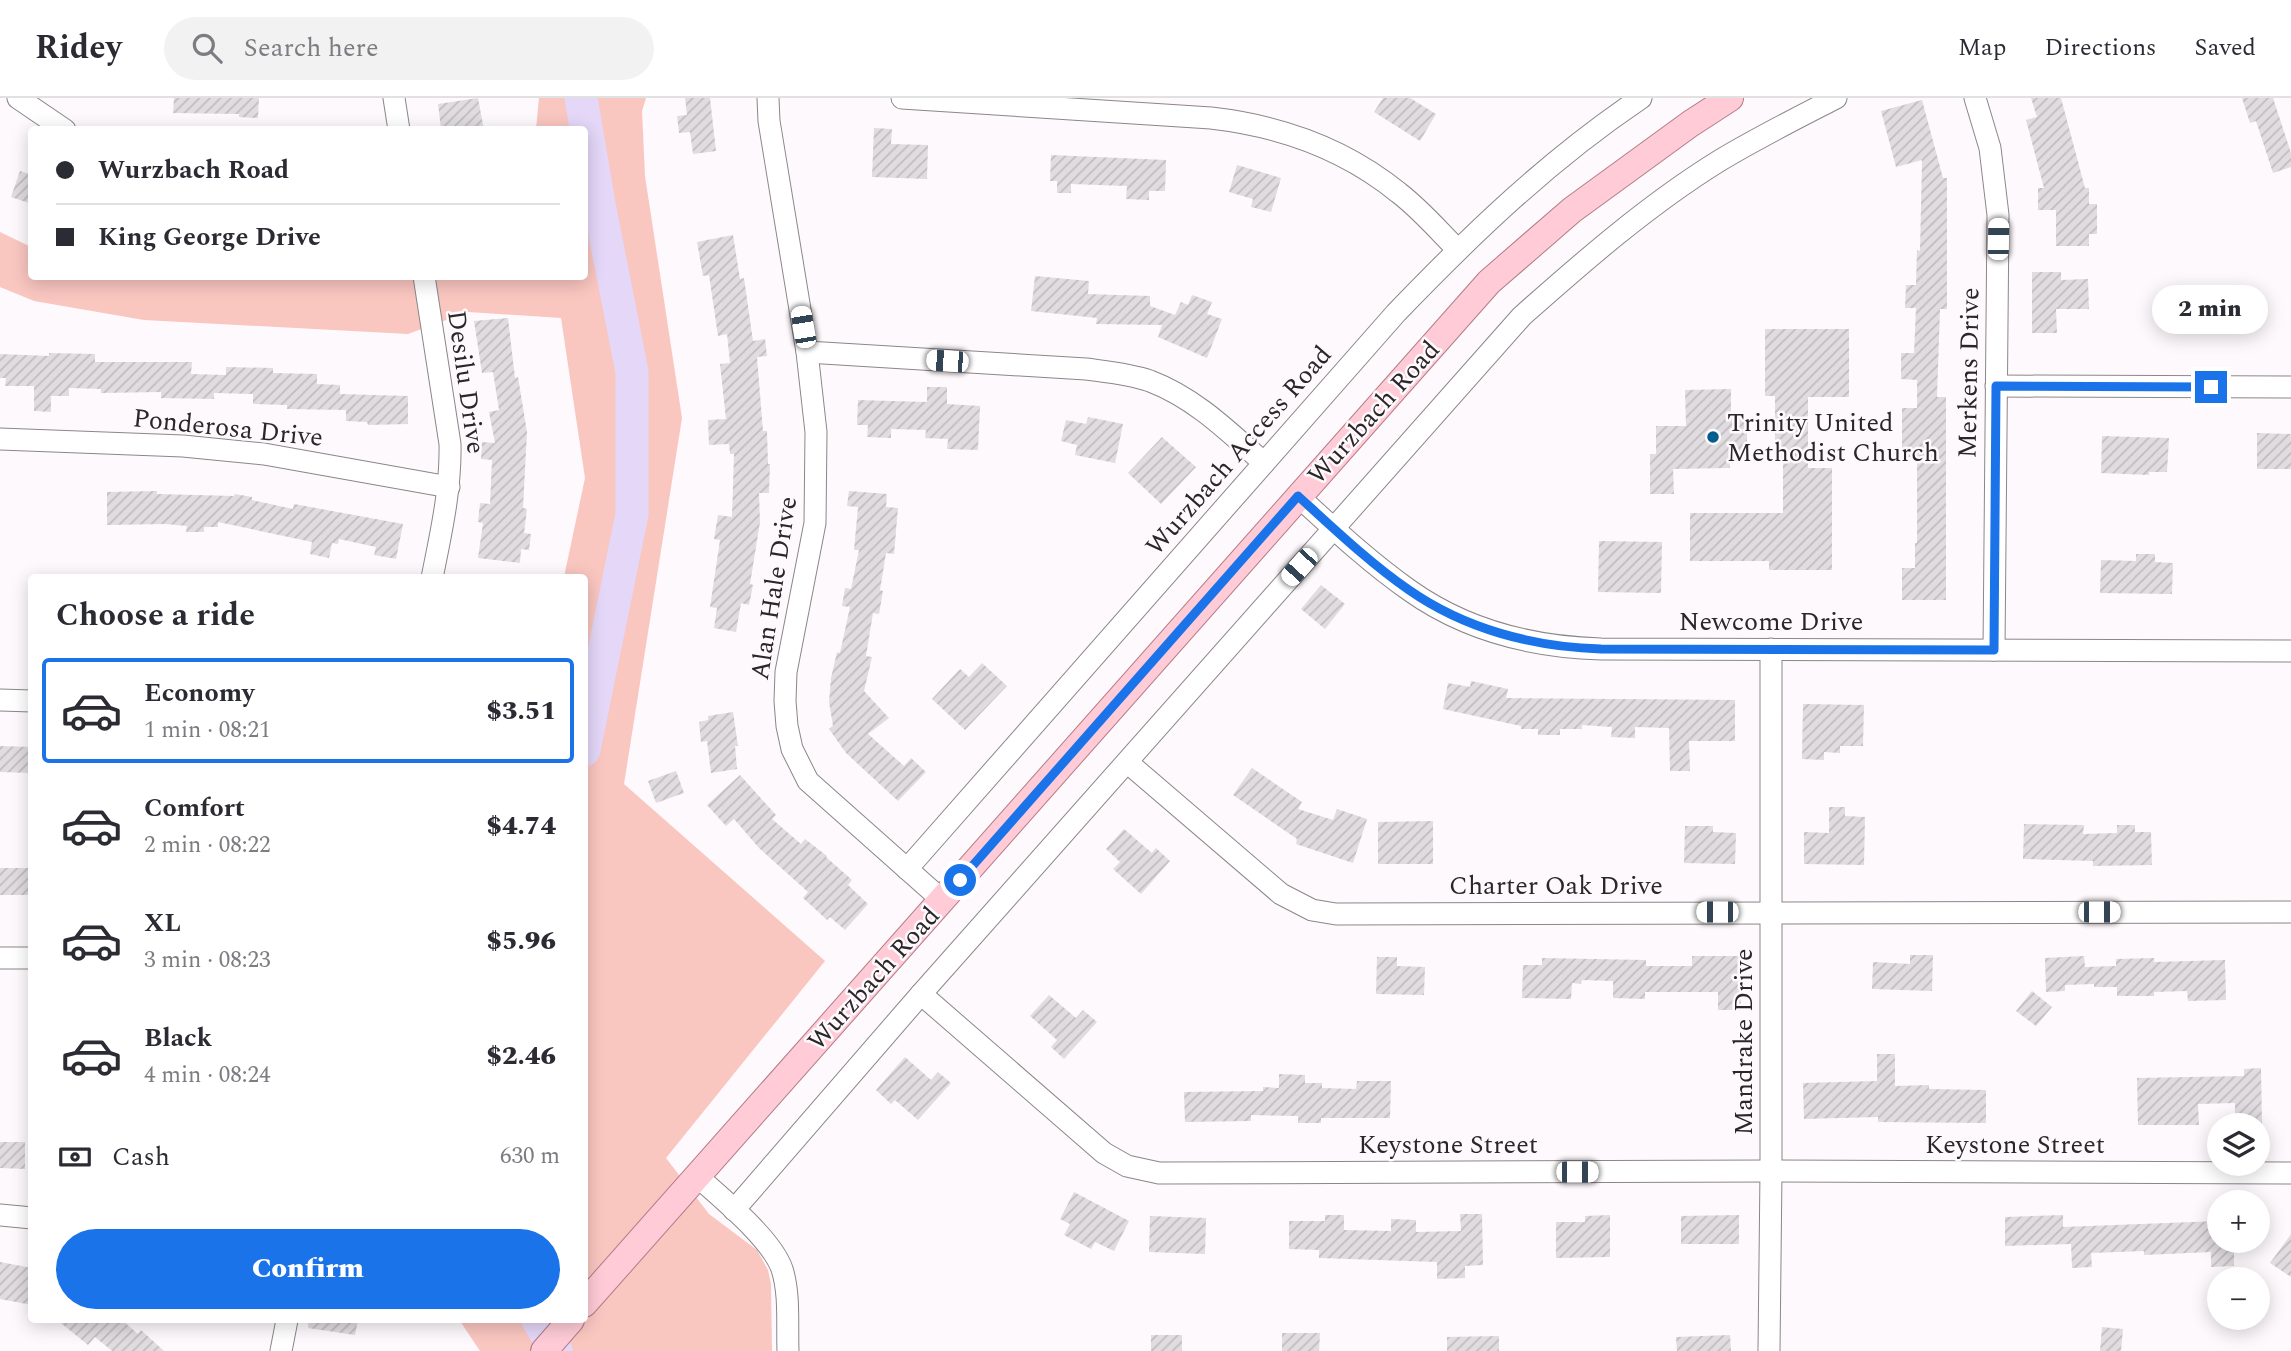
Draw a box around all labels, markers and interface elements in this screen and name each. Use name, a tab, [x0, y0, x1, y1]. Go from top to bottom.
search box	[164, 17, 654, 80]
text: Ridey	[35, 23, 122, 73]
text: Search here	[244, 28, 379, 68]
icon: search	[188, 29, 226, 67]
text: Map	[1958, 30, 2006, 66]
text: Directions	[2044, 30, 2156, 66]
text: Saved	[2194, 30, 2256, 66]
text: Wurzbach Road	[98, 150, 289, 190]
text: King George Drive	[98, 217, 321, 257]
car	[1988, 218, 2009, 260]
callout: 2 min	[2153, 286, 2269, 334]
street label: Merkens Drive	[1948, 287, 1990, 459]
text: 2 min	[2178, 292, 2242, 327]
car	[790, 304, 817, 350]
street label: Desilu Drive	[436, 308, 496, 456]
street label: Wurzbach Road	[1298, 332, 1450, 494]
street label: Wurzbach Access Road	[1136, 337, 1342, 565]
car	[926, 349, 969, 373]
route end	[2195, 371, 2227, 403]
street label: Ponderosa Drive	[131, 398, 325, 458]
place label: Trinity United Methodist Church	[1727, 403, 1939, 473]
marker: Trinity United Methodist Church	[1705, 429, 1721, 445]
street label: Alan Hale Drive	[740, 494, 808, 683]
car	[1278, 544, 1321, 590]
text: Choose a ride	[56, 591, 255, 640]
street label: Newcome Drive	[1679, 602, 1863, 642]
text: Economy	[144, 673, 254, 713]
icon: car	[60, 679, 123, 742]
text: $3.51	[486, 691, 556, 731]
text: 1 min · 08:21	[144, 713, 271, 748]
text: Comfort	[144, 788, 245, 828]
icon: car	[60, 794, 123, 857]
text: $4.74	[486, 806, 556, 846]
text: 2 min · 08:22	[144, 828, 271, 863]
route start	[944, 864, 976, 896]
street label: Charter Oak Drive	[1449, 866, 1663, 906]
street label: Wurzbach Road	[798, 898, 950, 1060]
car	[1697, 902, 1739, 923]
car	[2079, 902, 2121, 923]
text: XL	[144, 903, 181, 943]
icon: car	[60, 909, 123, 972]
text: $5.96	[486, 921, 556, 961]
text: 3 min · 08:23	[144, 943, 271, 978]
street label: Mandrake Drive	[1724, 948, 1764, 1136]
text: Black	[144, 1018, 212, 1058]
icon: car	[60, 1024, 123, 1087]
text: $2.46	[486, 1036, 556, 1076]
text: 4 min · 08:24	[144, 1058, 271, 1093]
map controls	[2207, 1113, 2270, 1330]
button: layers	[2207, 1113, 2270, 1176]
street label: Keystone Street	[1358, 1125, 1538, 1165]
street label: Keystone Street	[1925, 1125, 2105, 1165]
text: Cash	[112, 1137, 170, 1177]
icon: cash	[56, 1138, 94, 1176]
text: 630 m	[500, 1139, 560, 1174]
car	[1557, 1162, 1599, 1183]
button: +	[2207, 1190, 2270, 1253]
button: Confirm	[56, 1229, 560, 1309]
button: −	[2207, 1267, 2270, 1330]

